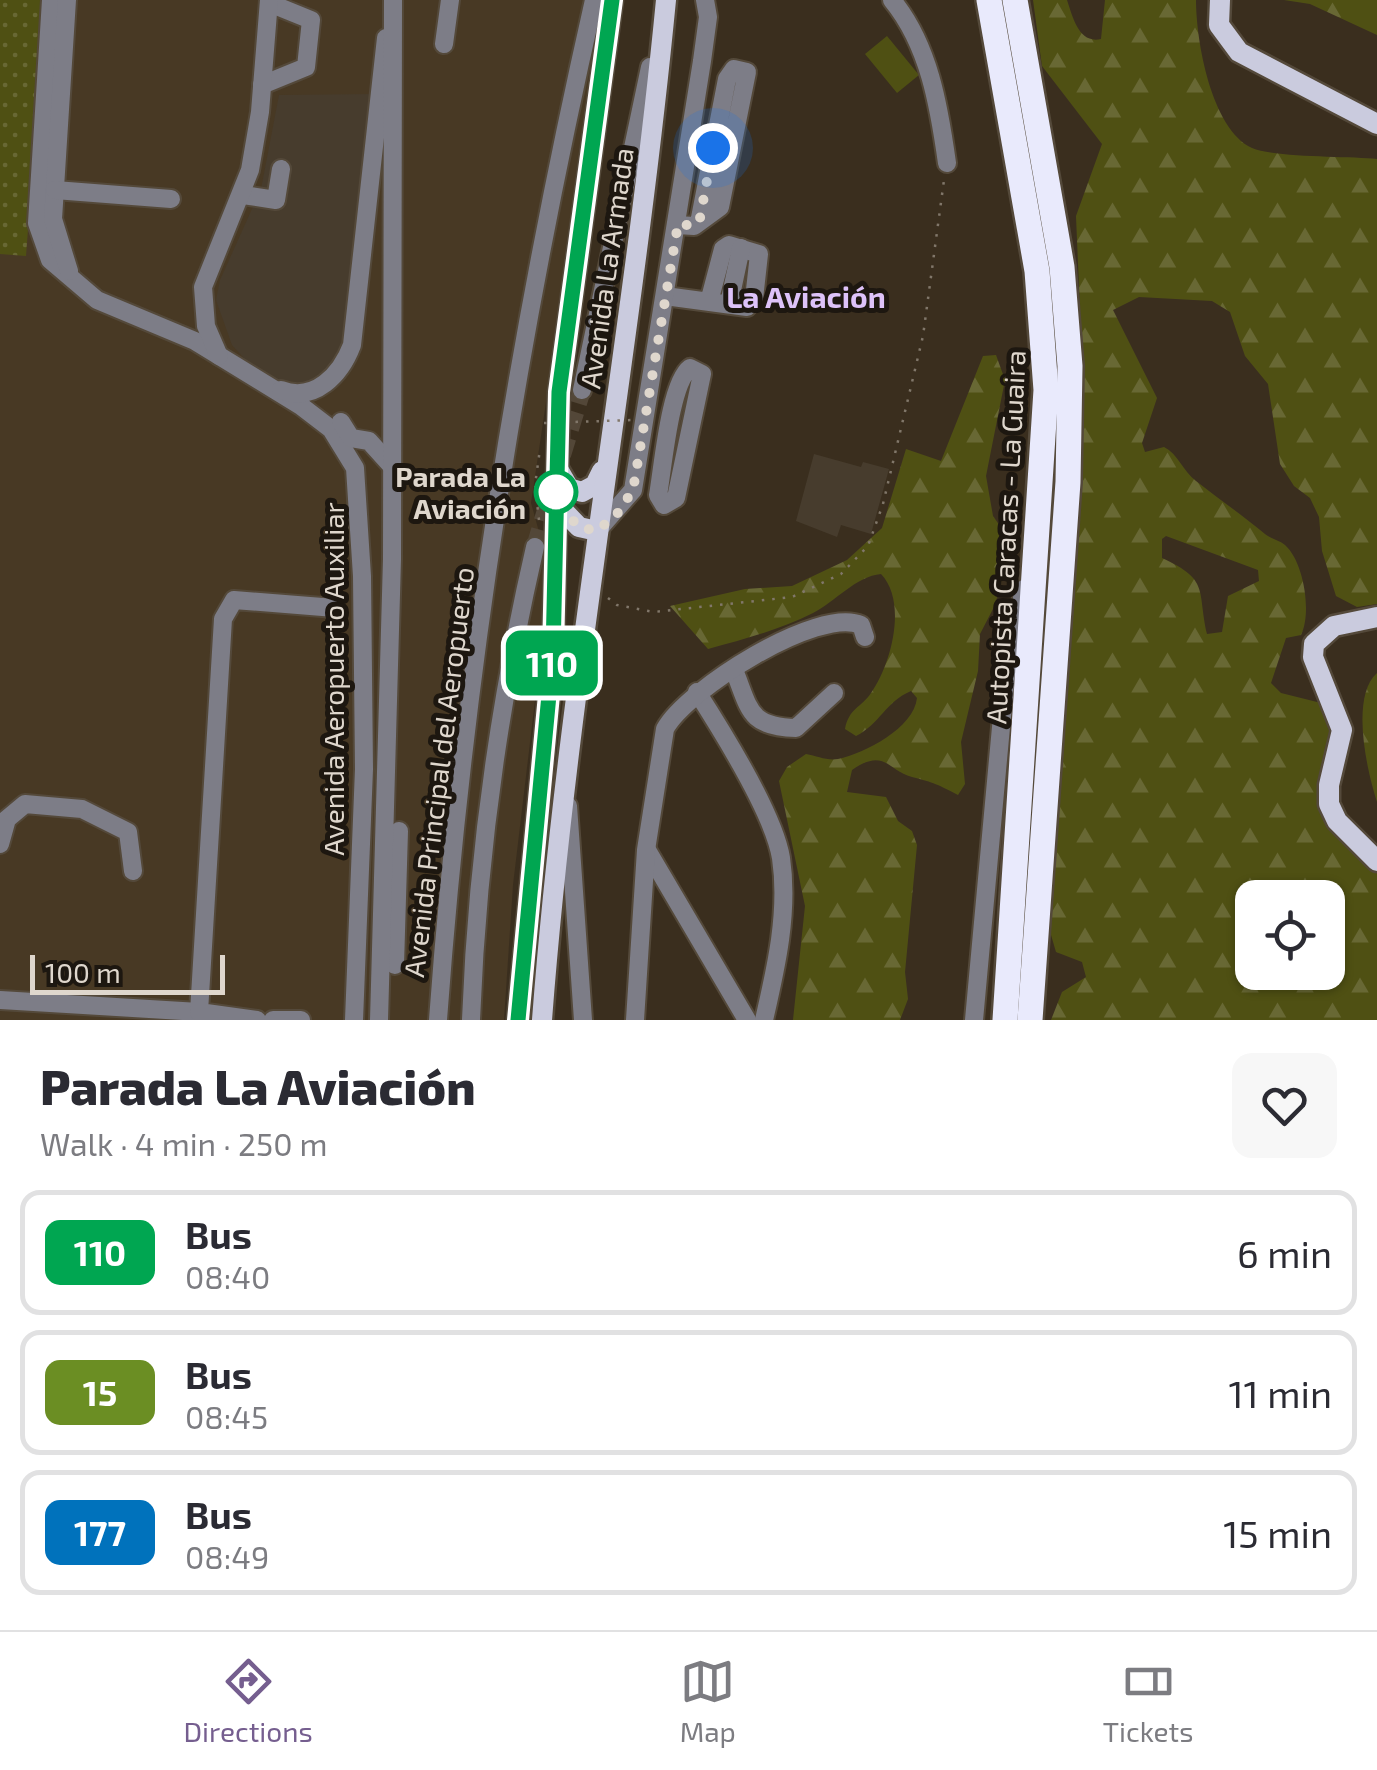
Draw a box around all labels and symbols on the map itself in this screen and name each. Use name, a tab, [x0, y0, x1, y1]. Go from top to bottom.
your location	[688, 123, 738, 173]
street label: Avenida La Armada	[572, 145, 640, 391]
district label: La Aviación	[726, 278, 886, 314]
street label: Autopista Caracas - La Guaira	[978, 349, 1032, 725]
place label: Parada La Aviación	[395, 459, 526, 525]
marker: Parada La Aviación	[535, 471, 577, 513]
street label: Avenida Aeropuerto Auxiliar	[316, 502, 350, 856]
street label: Avenida Principal del Aeropuerto	[396, 565, 480, 979]
line badge: 110	[494, 630, 610, 696]
scale bar	[30, 950, 225, 994]

